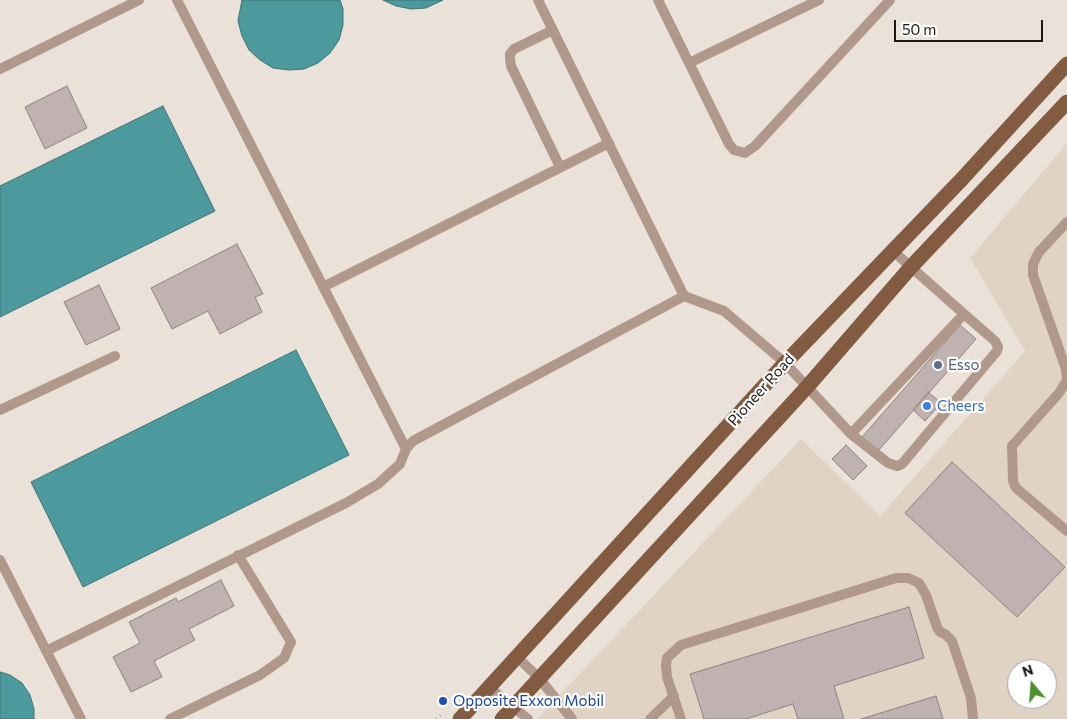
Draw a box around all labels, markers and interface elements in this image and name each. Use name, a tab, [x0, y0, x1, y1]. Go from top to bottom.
scale bar	[897, 10, 1046, 42]
text: 50 m	[902, 20, 936, 38]
street label: Pioneer Road	[724, 350, 798, 430]
place label: Esso	[948, 356, 979, 374]
marker: Esso	[932, 359, 944, 371]
place label: Cheers	[937, 397, 984, 415]
marker: Cheers	[921, 400, 933, 412]
north arrow	[1007, 659, 1057, 709]
text: N	[1020, 661, 1035, 680]
place label: Opposite Exxon Mobil	[453, 692, 604, 710]
marker: Opposite Exxon Mobil	[437, 695, 449, 707]

